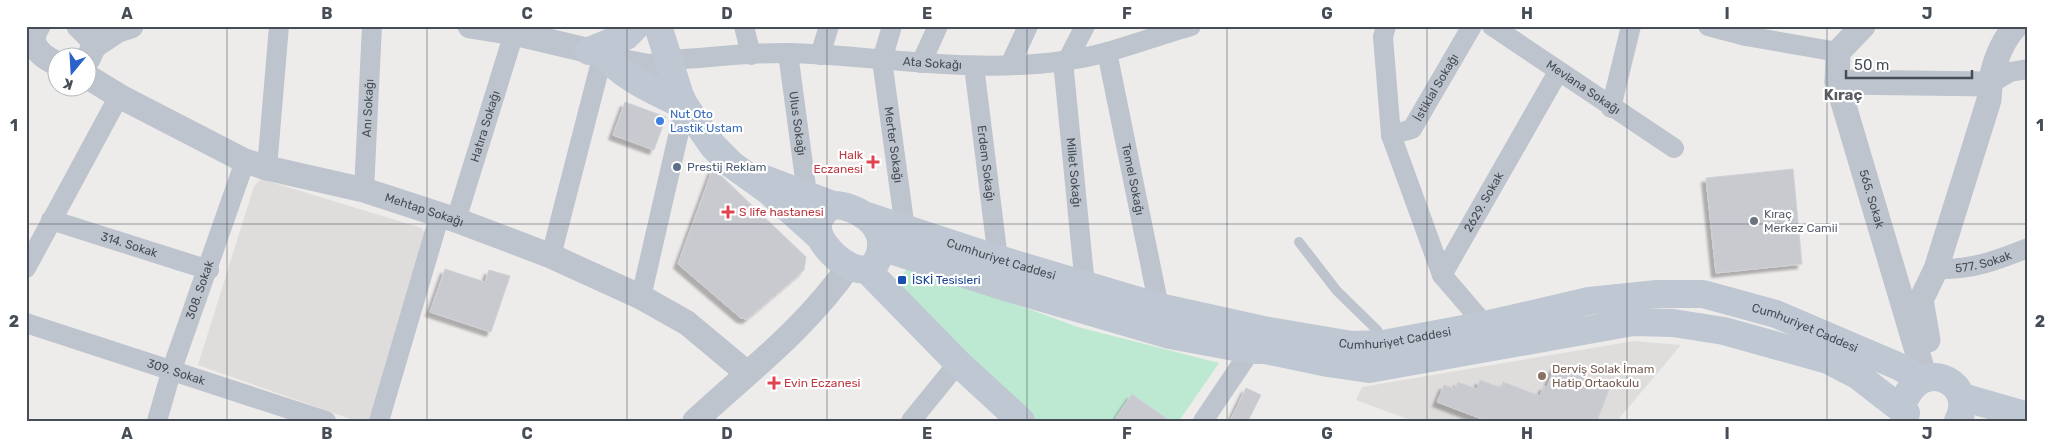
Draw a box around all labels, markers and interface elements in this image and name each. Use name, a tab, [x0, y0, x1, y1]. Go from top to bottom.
text: A	[121, 4, 133, 23]
text: B	[321, 4, 333, 23]
text: C	[521, 4, 533, 23]
text: D	[721, 4, 733, 23]
text: E	[922, 4, 932, 23]
text: F	[1122, 4, 1132, 23]
text: G	[1321, 4, 1333, 23]
text: H	[1521, 4, 1533, 23]
text: I	[1724, 4, 1730, 23]
text: J	[1922, 4, 1932, 23]
north arrow	[48, 48, 98, 98]
scale bar	[1846, 48, 1973, 80]
street label: İstiklal Sokağı	[1411, 51, 1461, 124]
street label: Ata Sokağı	[902, 54, 962, 72]
text: 50 m	[1854, 56, 1889, 74]
street label: Mevlana Sokağı	[1544, 57, 1623, 117]
text: K	[60, 74, 75, 93]
street label: Anı Sokağı	[360, 79, 376, 138]
district label: Kıraç	[1824, 86, 1862, 104]
street label: Hatıra Sokağı	[467, 89, 503, 164]
street label: Ulus Sokağı	[786, 90, 809, 157]
street label: Merter Sokağı	[881, 106, 906, 184]
place label: Nut Oto Lastik Ustam	[670, 107, 743, 135]
marker: Nut Oto Lastik Ustam	[654, 115, 666, 127]
text: 1	[10, 116, 18, 135]
text: 1	[2036, 116, 2044, 135]
street label: Erdem Sokağı	[974, 124, 998, 202]
street label: Millet Sokağı	[1064, 137, 1084, 208]
street label: Temel Sokağı	[1119, 142, 1147, 217]
place label: Halk Eczanesi	[813, 148, 864, 176]
marker: Halk Eczanesi	[867, 156, 879, 168]
place label: Prestij Reklam	[687, 160, 766, 174]
marker: Prestij Reklam	[671, 161, 683, 173]
street label: 565. Sokak	[1856, 168, 1887, 231]
street label: 2629. Sokak	[1461, 169, 1507, 235]
street label: Mehtap Sokağı	[383, 190, 466, 229]
marker: S life hastanesi	[721, 205, 735, 219]
place label: S life hastanesi	[739, 205, 824, 219]
place label: Kıraç Merkez Camii	[1764, 207, 1838, 235]
marker: Kıraç Merkez Camii	[1748, 215, 1760, 227]
street label: 314. Sokak	[99, 229, 160, 261]
street label: Cumhuriyet Caddesi	[945, 236, 1057, 283]
street label: 577. Sokak	[1954, 248, 2014, 276]
street label: 308. Sokak	[183, 258, 217, 321]
place label: İSKİ Tesisleri	[912, 273, 981, 287]
marker: İSKİ Tesisleri	[896, 274, 908, 286]
street label: Cumhuriyet Caddesi	[1750, 301, 1860, 355]
text: 2	[9, 312, 19, 331]
text: 2	[2035, 312, 2045, 331]
street label: Cumhuriyet Caddesi	[1338, 324, 1452, 352]
street label: 309. Sokak	[145, 356, 208, 388]
place label: Derviş Solak İmam Hatip Ortaokulu	[1552, 362, 1654, 390]
marker: Derviş Solak İmam Hatip Ortaokulu	[1536, 370, 1548, 382]
place label: Evin Eczanesi	[784, 376, 861, 390]
marker: Evin Eczanesi	[768, 377, 780, 389]
text: A	[121, 424, 133, 443]
text: B	[321, 424, 333, 443]
text: C	[521, 424, 533, 443]
text: D	[721, 424, 733, 443]
text: E	[922, 424, 932, 443]
text: F	[1122, 424, 1132, 443]
text: G	[1321, 424, 1333, 443]
text: H	[1521, 424, 1533, 443]
text: I	[1724, 424, 1730, 443]
text: J	[1922, 424, 1932, 443]

